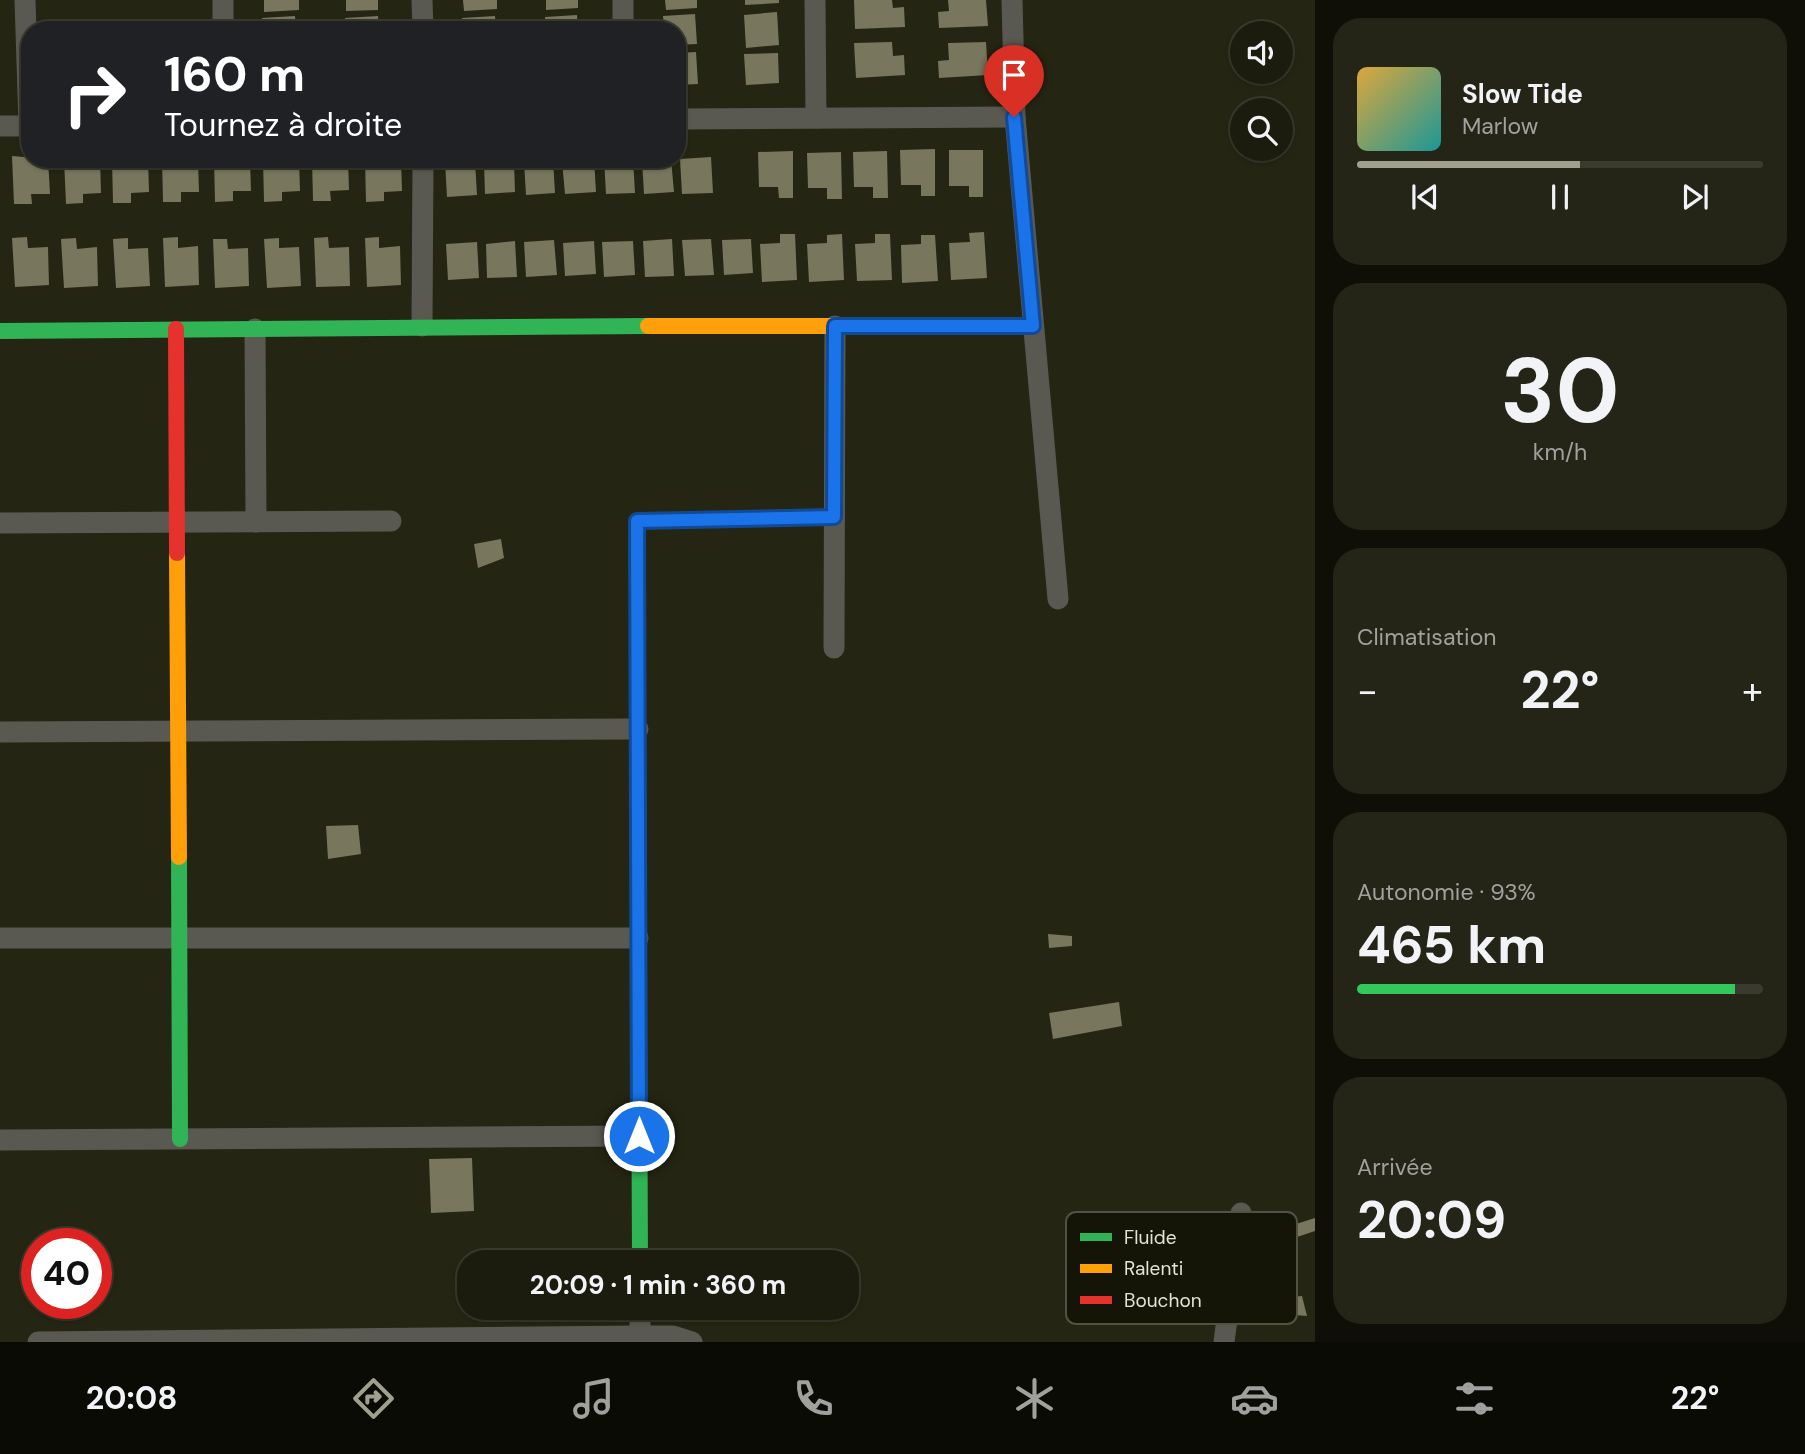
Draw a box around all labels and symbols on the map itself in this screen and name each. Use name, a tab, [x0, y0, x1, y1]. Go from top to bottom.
pin	[984, 45, 1044, 117]
position arrow	[602, 1099, 676, 1173]
legend	[1066, 1212, 1297, 1324]
text: Fluide	[1124, 1225, 1177, 1250]
speed limit sign: 40	[21, 1228, 112, 1319]
text: Ralenti	[1124, 1256, 1183, 1281]
text: Bouchon	[1124, 1288, 1202, 1313]

